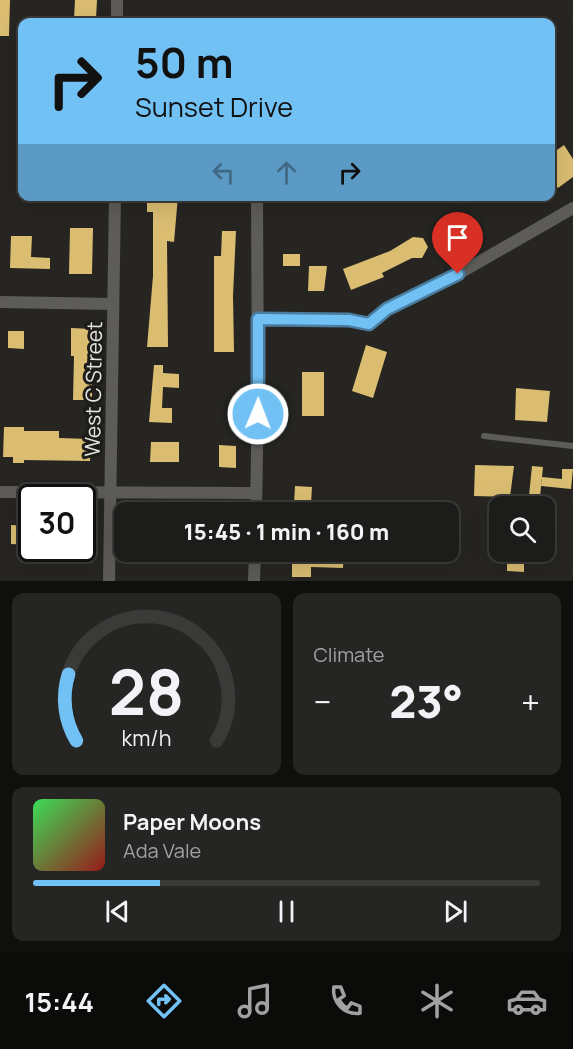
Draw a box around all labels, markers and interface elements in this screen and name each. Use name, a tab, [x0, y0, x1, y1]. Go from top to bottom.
text: 50 m	[135, 33, 233, 91]
icon: right	[36, 42, 114, 120]
text: Sunset Drive	[135, 88, 293, 125]
icon: left	[207, 156, 240, 189]
icon: ahead	[270, 156, 303, 189]
icon: right	[333, 156, 366, 189]
pin	[432, 212, 483, 274]
icon: arrive	[441, 221, 474, 254]
street label: West C Street	[78, 321, 108, 457]
position arrow	[226, 382, 290, 446]
speed limit sign: 30	[18, 484, 96, 562]
map controls	[489, 496, 555, 562]
button: search	[489, 496, 555, 562]
text: 15:45 · 1 min · 160 m	[184, 517, 389, 547]
text: Climate	[314, 641, 385, 668]
text: 28	[109, 648, 184, 734]
text: 23°	[389, 670, 463, 732]
text: −	[314, 679, 331, 724]
text: +	[521, 679, 540, 724]
text: km/h	[121, 723, 171, 752]
text: Paper Moons	[123, 807, 261, 837]
text: Ada Vale	[123, 837, 201, 864]
icon: previous	[101, 895, 134, 928]
icon: pause	[270, 895, 303, 928]
icon: next	[439, 895, 472, 928]
icon: directions	[143, 980, 185, 1022]
icon: music	[234, 980, 276, 1022]
icon: phone	[325, 980, 367, 1022]
icon: climate	[416, 980, 458, 1022]
icon: car	[506, 980, 548, 1022]
text: 15:44	[24, 983, 94, 1020]

